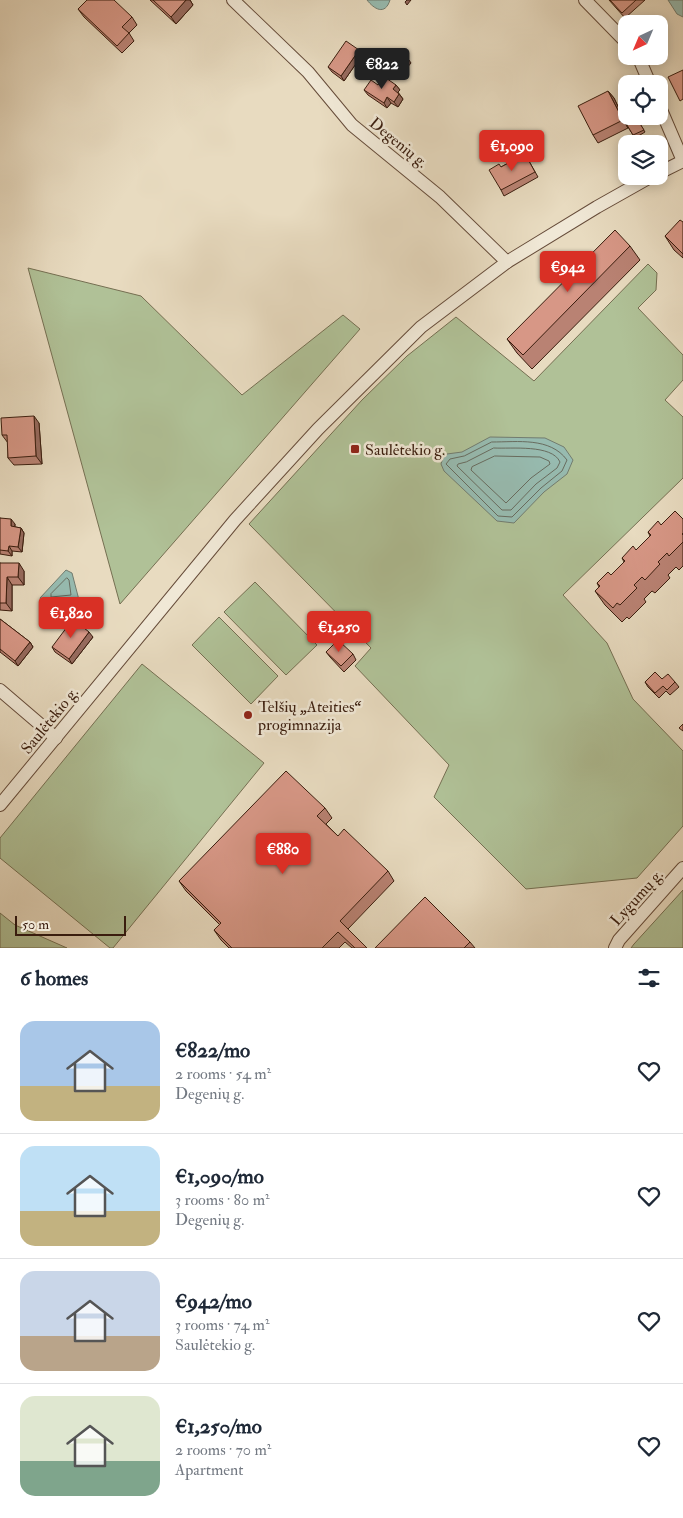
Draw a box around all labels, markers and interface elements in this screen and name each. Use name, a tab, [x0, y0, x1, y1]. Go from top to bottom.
north arrow	[618, 15, 668, 65]
map controls	[618, 15, 668, 185]
pin: €822	[352, 48, 412, 90]
text: €822	[365, 54, 399, 74]
button: locate	[618, 75, 668, 125]
street label: Degenių g.	[365, 113, 432, 172]
pin: €1,090	[471, 130, 553, 172]
button: layers	[618, 135, 668, 185]
text: €1,090	[490, 136, 534, 156]
pin: €942	[538, 250, 598, 293]
text: €942	[551, 257, 585, 277]
place label: Saulėtekio g.	[365, 440, 445, 460]
marker: Saulėtekio g.	[349, 443, 361, 455]
pin: €1,820	[30, 596, 112, 639]
text: €1,820	[50, 603, 92, 623]
pin: €1,250	[298, 610, 380, 653]
text: €1,250	[318, 617, 360, 637]
street label: Saulėtekio g.	[17, 683, 83, 758]
place label: Telšių „Ateities“ progimnazija	[257, 697, 361, 736]
marker: Telšių „Ateities“ progimnazija	[242, 709, 254, 721]
pin: €880	[253, 832, 313, 875]
text: €880	[267, 839, 299, 859]
street label: Lygumų g.	[606, 865, 667, 930]
scale bar	[15, 913, 126, 936]
text: 50 m	[22, 916, 49, 933]
icon: filters	[635, 964, 663, 992]
text: 6 homes	[20, 965, 88, 992]
text: €822/mo	[175, 1037, 250, 1064]
icon: home	[60, 1041, 120, 1101]
icon: heart	[635, 1057, 663, 1085]
text: 2 rooms · 54 m²	[175, 1064, 271, 1084]
text: Degenių g.	[175, 1084, 244, 1104]
text: €1,090/mo	[175, 1163, 264, 1190]
icon: home	[60, 1166, 120, 1226]
icon: heart	[635, 1182, 663, 1210]
text: 3 rooms · 80 m²	[175, 1190, 270, 1210]
text: Degenių g.	[175, 1210, 244, 1230]
text: €942/mo	[175, 1288, 252, 1315]
icon: home	[60, 1291, 120, 1351]
icon: heart	[635, 1307, 663, 1335]
text: 3 rooms · 74 m²	[175, 1315, 269, 1335]
text: Saulėtekio g.	[175, 1335, 255, 1355]
text: €1,250/mo	[175, 1413, 262, 1440]
icon: home	[60, 1416, 120, 1476]
icon: heart	[635, 1432, 663, 1460]
text: 2 rooms · 70 m²	[175, 1440, 271, 1460]
text: Apartment	[175, 1460, 243, 1480]

